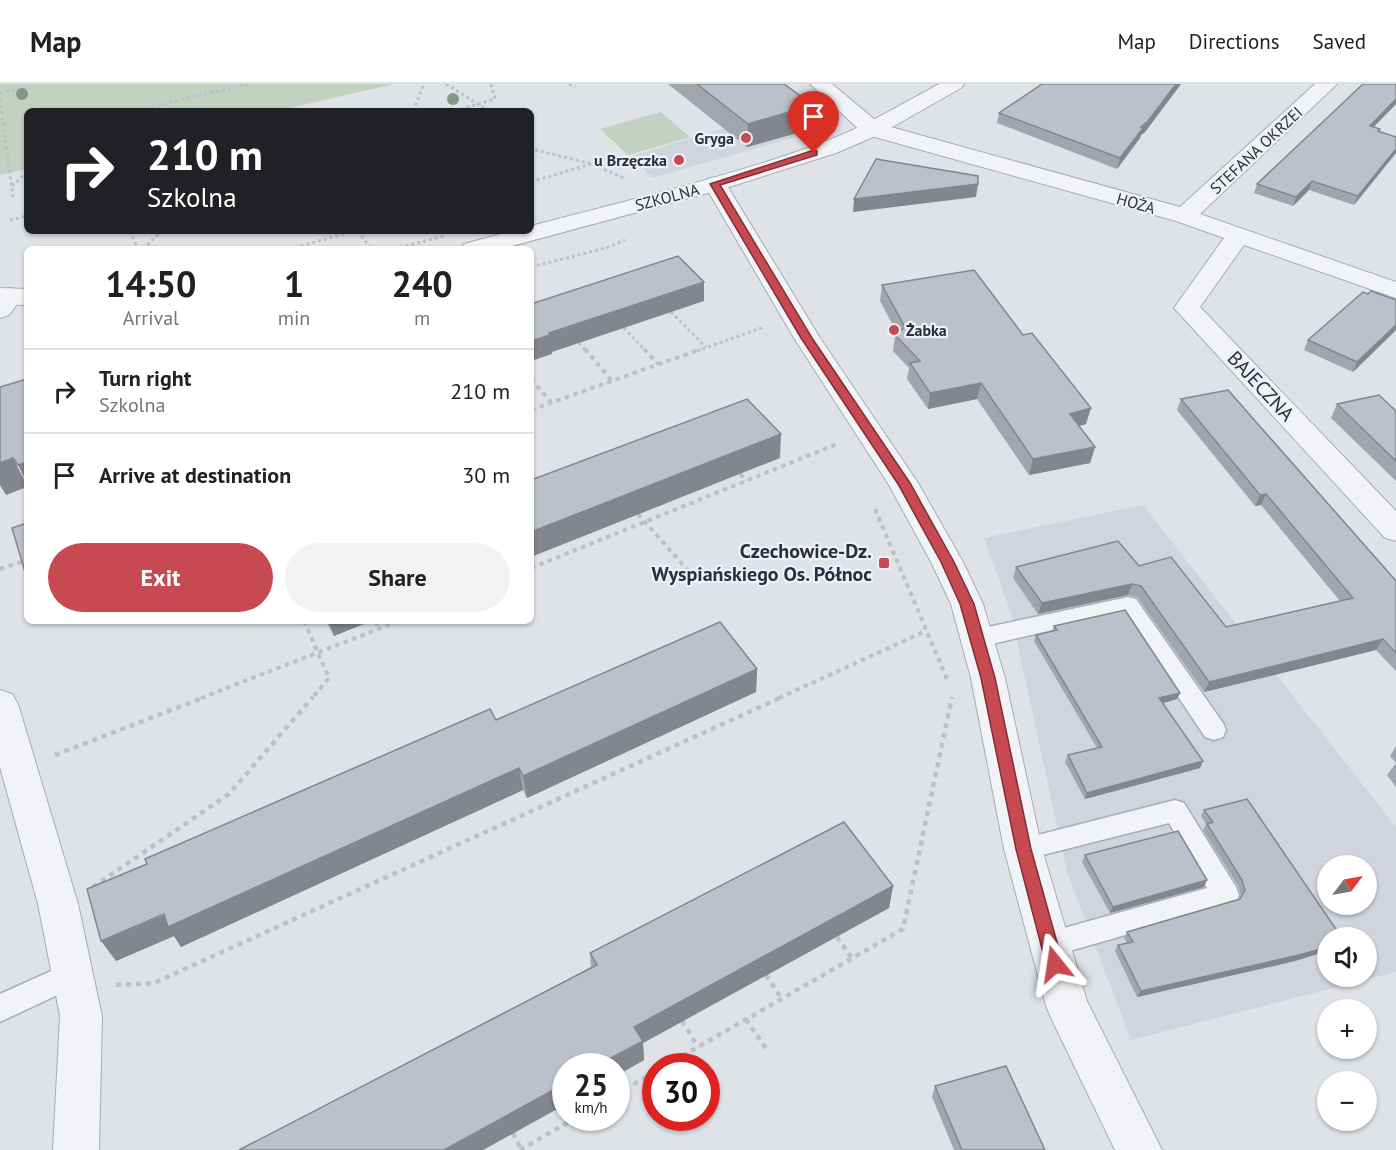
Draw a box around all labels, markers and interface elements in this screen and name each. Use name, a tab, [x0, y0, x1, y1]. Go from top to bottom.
text: Map	[30, 23, 81, 60]
text: Map	[1117, 28, 1156, 55]
text: Directions	[1189, 28, 1280, 55]
text: Saved	[1313, 28, 1366, 55]
pin	[788, 91, 839, 153]
icon: arrive	[797, 100, 830, 133]
street label: STEFANA OKRZEI	[1206, 102, 1306, 198]
text: 210 m	[147, 127, 263, 182]
place label: Gryga	[695, 128, 734, 148]
marker: Gryga	[739, 131, 753, 145]
icon: right	[48, 132, 126, 210]
place label: u Brzęczka	[594, 150, 667, 170]
marker: u Brzęczka	[672, 153, 686, 167]
street label: SZKOLNA	[633, 179, 702, 215]
text: Szkolna	[147, 180, 237, 214]
street label: HOŻA	[1114, 188, 1158, 218]
text: 14:50	[105, 260, 197, 307]
text: 1	[284, 260, 304, 307]
text: 240	[392, 260, 453, 307]
text: Arrival	[123, 305, 179, 331]
text: min	[278, 305, 310, 331]
text: m	[414, 305, 430, 331]
place label: Żabka	[906, 320, 947, 340]
marker: Żabka	[887, 323, 901, 337]
street label: BAJECZNA	[1222, 345, 1300, 427]
text: Turn right	[99, 364, 191, 392]
icon: right	[48, 375, 81, 408]
text: 210 m	[450, 377, 510, 405]
text: Szkolna	[99, 392, 165, 418]
icon: arrive	[48, 459, 81, 492]
text: Arrive at destination	[99, 461, 291, 489]
text: 30 m	[462, 461, 510, 489]
place label: Czechowice-Dz. Wyspiańskiego Os. Północ	[651, 538, 872, 587]
button: Exit	[48, 543, 273, 612]
button: Share	[285, 543, 510, 612]
marker: Czechowice-Dz. Wyspiańskiego Os. Północ	[877, 556, 891, 570]
north arrow	[1317, 855, 1377, 915]
map controls	[1317, 855, 1377, 1131]
button: sound	[1317, 927, 1377, 987]
position arrow	[1023, 932, 1087, 996]
button: +	[1317, 999, 1377, 1059]
speed limit sign: 30	[642, 1053, 720, 1131]
text: 25	[574, 1065, 608, 1104]
button: −	[1317, 1071, 1377, 1131]
text: km/h	[575, 1098, 607, 1117]

